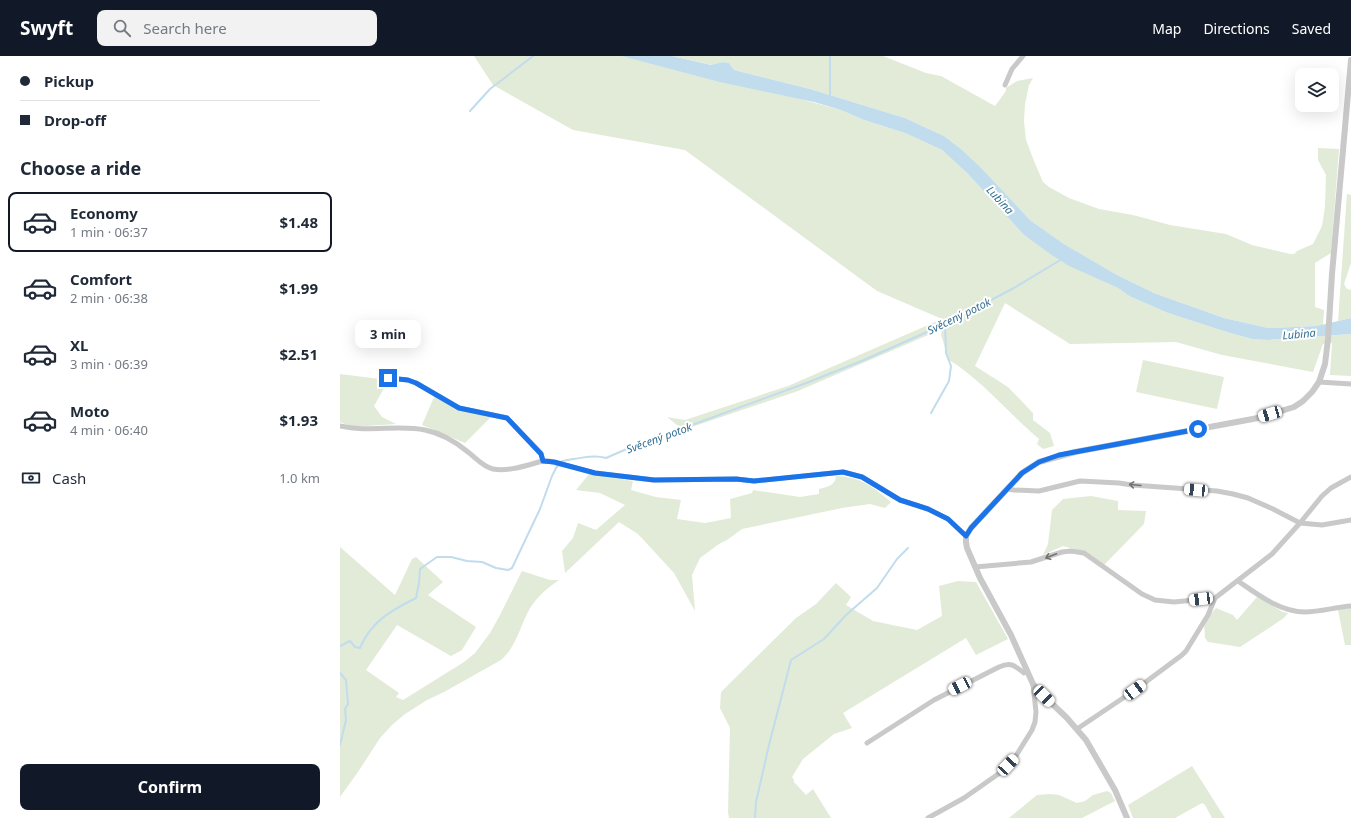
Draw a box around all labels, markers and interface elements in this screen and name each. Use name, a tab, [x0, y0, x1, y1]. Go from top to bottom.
search box	[97, 10, 377, 46]
text: Swyft	[20, 15, 73, 41]
icon: search	[111, 17, 133, 39]
text: Search here	[143, 18, 227, 38]
text: Map	[1152, 19, 1181, 38]
text: Directions	[1203, 19, 1270, 38]
text: Saved	[1292, 19, 1331, 38]
map controls	[1295, 68, 1339, 112]
button: layers	[1295, 68, 1339, 112]
text: Pickup	[44, 71, 94, 91]
text: Drop-off	[44, 110, 106, 130]
text: Choose a ride	[20, 156, 141, 180]
water label: Lubina	[983, 182, 1018, 218]
text: Economy	[70, 203, 138, 223]
icon: car	[22, 204, 58, 240]
text: $1.48	[279, 212, 318, 232]
text: 1 min · 06:37	[70, 223, 148, 241]
text: Comfort	[70, 269, 132, 289]
icon: car	[22, 270, 58, 306]
text: $1.99	[279, 278, 318, 298]
text: 2 min · 06:38	[70, 289, 148, 307]
water label: Svěcený potok	[925, 293, 994, 337]
callout: 3 min	[355, 320, 421, 348]
text: 3 min	[370, 325, 406, 343]
water label: Lubina	[1282, 325, 1317, 342]
text: XL	[70, 335, 88, 355]
icon: car	[22, 336, 58, 372]
text: $2.51	[279, 344, 318, 364]
text: 3 min · 06:39	[70, 355, 148, 373]
route end	[379, 369, 397, 387]
text: Moto	[70, 401, 109, 421]
icon: car	[22, 402, 58, 438]
car	[1257, 405, 1283, 423]
text: $1.93	[279, 410, 318, 430]
water label: Svěcený potok	[624, 419, 694, 456]
route start	[1189, 420, 1207, 438]
text: 4 min · 06:40	[70, 421, 148, 439]
icon: cash	[20, 467, 42, 489]
text: Cash	[52, 468, 86, 488]
text: 1.0 km	[279, 469, 320, 487]
one-way arrow	[1129, 481, 1142, 489]
car	[1184, 483, 1208, 497]
one-way arrow	[1045, 552, 1057, 560]
car	[1188, 592, 1214, 606]
car	[947, 675, 973, 697]
car	[1122, 678, 1148, 702]
car	[1031, 683, 1057, 709]
car	[995, 752, 1021, 778]
button: Confirm	[20, 764, 320, 810]

